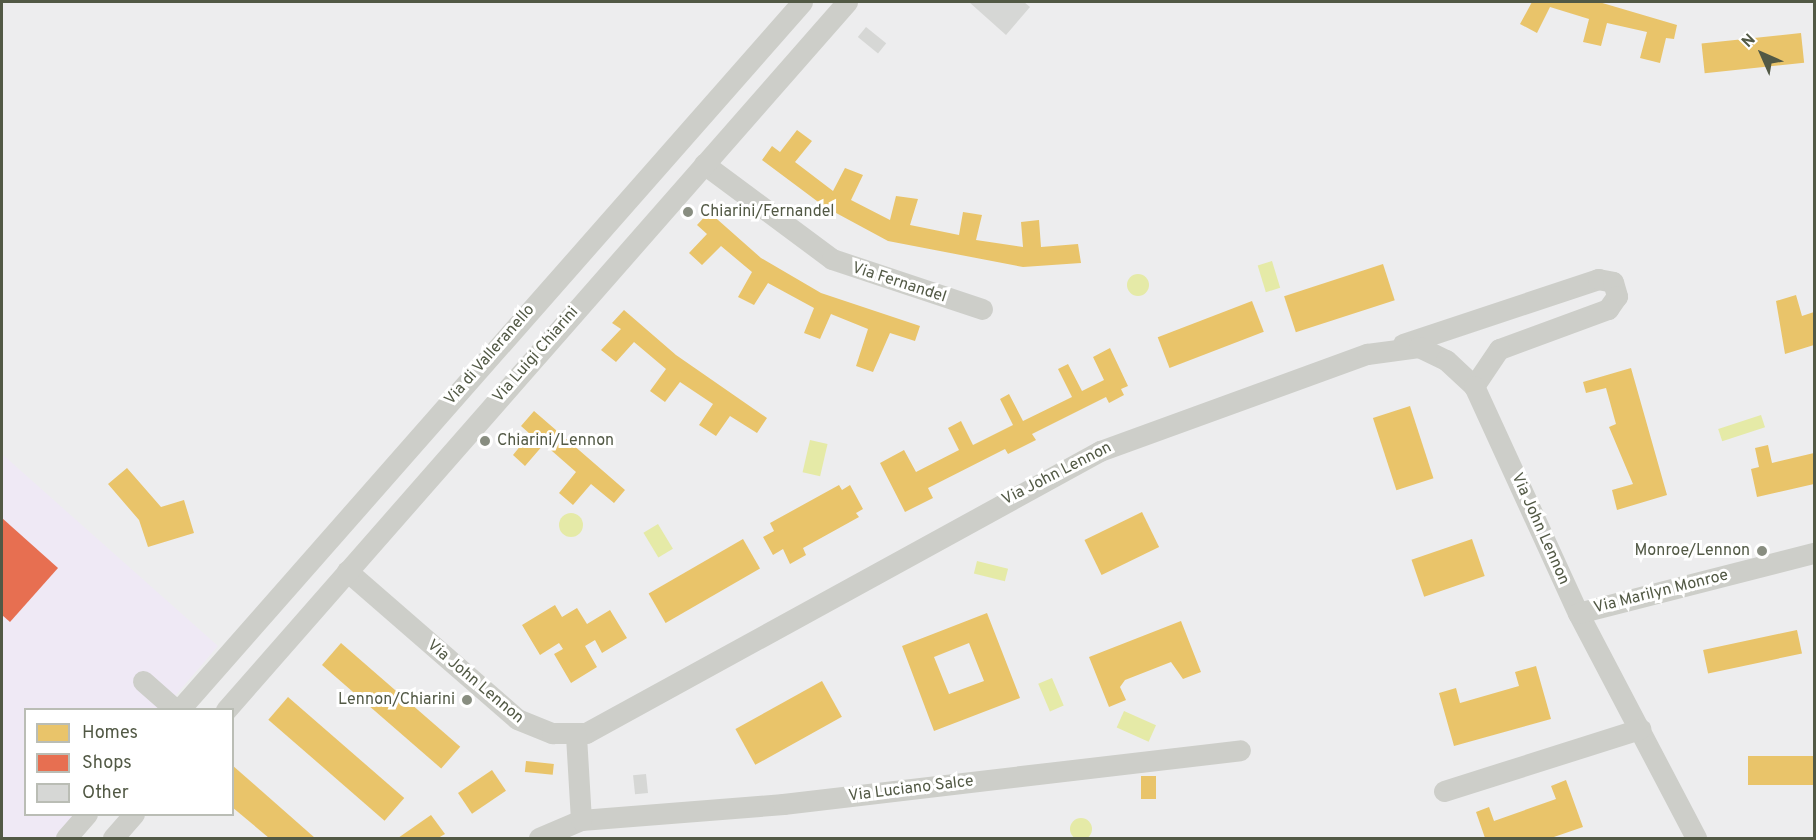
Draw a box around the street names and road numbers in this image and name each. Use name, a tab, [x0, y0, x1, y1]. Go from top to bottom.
street label: Via Fernandel	[849, 259, 949, 307]
street label: Via di Valleranello	[441, 300, 539, 410]
street label: Via Luigi Chiarini	[489, 303, 583, 407]
street label: Via John Lennon	[999, 438, 1115, 510]
street label: Via John Lennon	[1507, 470, 1573, 588]
street label: Via Marilyn Monroe	[1592, 566, 1730, 618]
street label: Via John Lennon	[423, 636, 527, 728]
street label: Via Luciano Salce	[847, 772, 975, 806]

